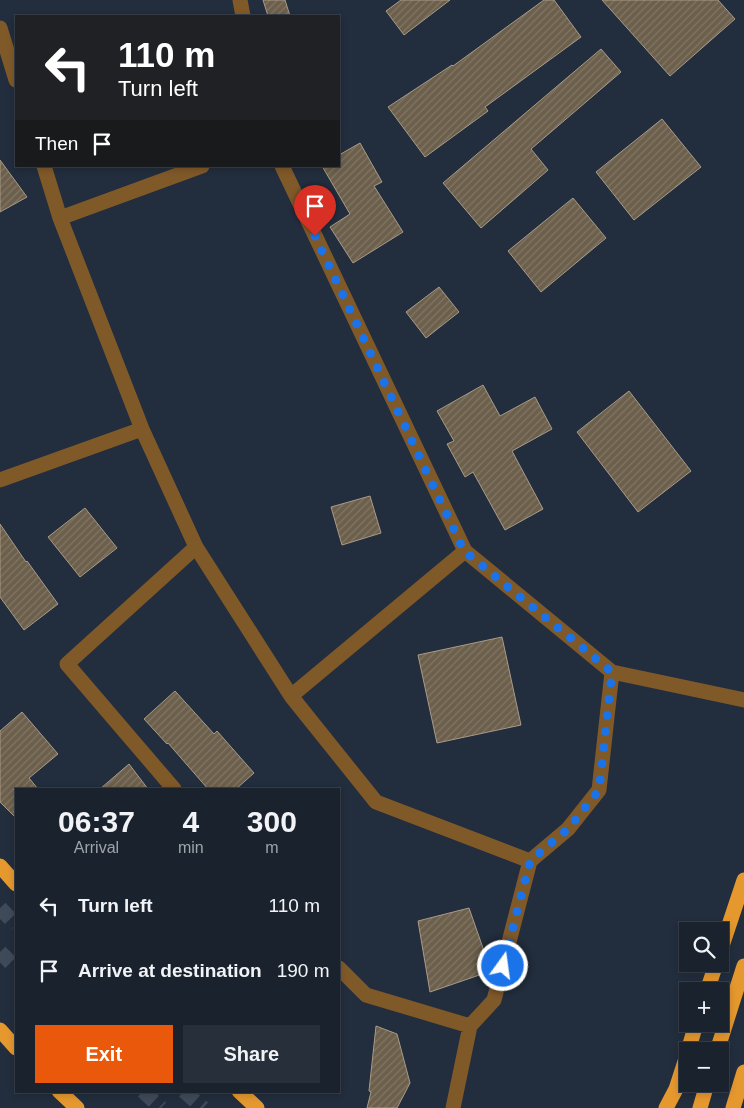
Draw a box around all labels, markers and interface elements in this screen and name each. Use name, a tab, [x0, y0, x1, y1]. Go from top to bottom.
icon: left	[35, 35, 100, 100]
text: 110 m	[118, 35, 215, 74]
text: Turn left	[118, 76, 198, 101]
icon: arrive	[88, 130, 116, 158]
text: Then	[35, 133, 78, 154]
pin	[294, 185, 336, 236]
icon: arrive	[301, 192, 329, 220]
text: 06:37	[58, 805, 135, 838]
text: 4	[182, 805, 199, 838]
text: 300	[247, 805, 297, 838]
text: Arrival	[74, 839, 119, 856]
text: min	[178, 839, 204, 856]
text: m	[265, 839, 278, 856]
icon: left	[35, 892, 63, 920]
text: Turn left	[78, 895, 153, 916]
text: 110 m	[269, 895, 320, 916]
map controls	[679, 922, 729, 1092]
button: search	[679, 922, 729, 972]
position arrow	[476, 939, 528, 991]
icon: arrive	[35, 957, 63, 985]
text: Arrive at destination	[78, 960, 262, 981]
text: 190 m	[277, 960, 330, 981]
button: +	[679, 982, 729, 1032]
button: Exit	[35, 1025, 173, 1083]
button: Share	[183, 1025, 320, 1083]
button: −	[679, 1042, 729, 1092]

